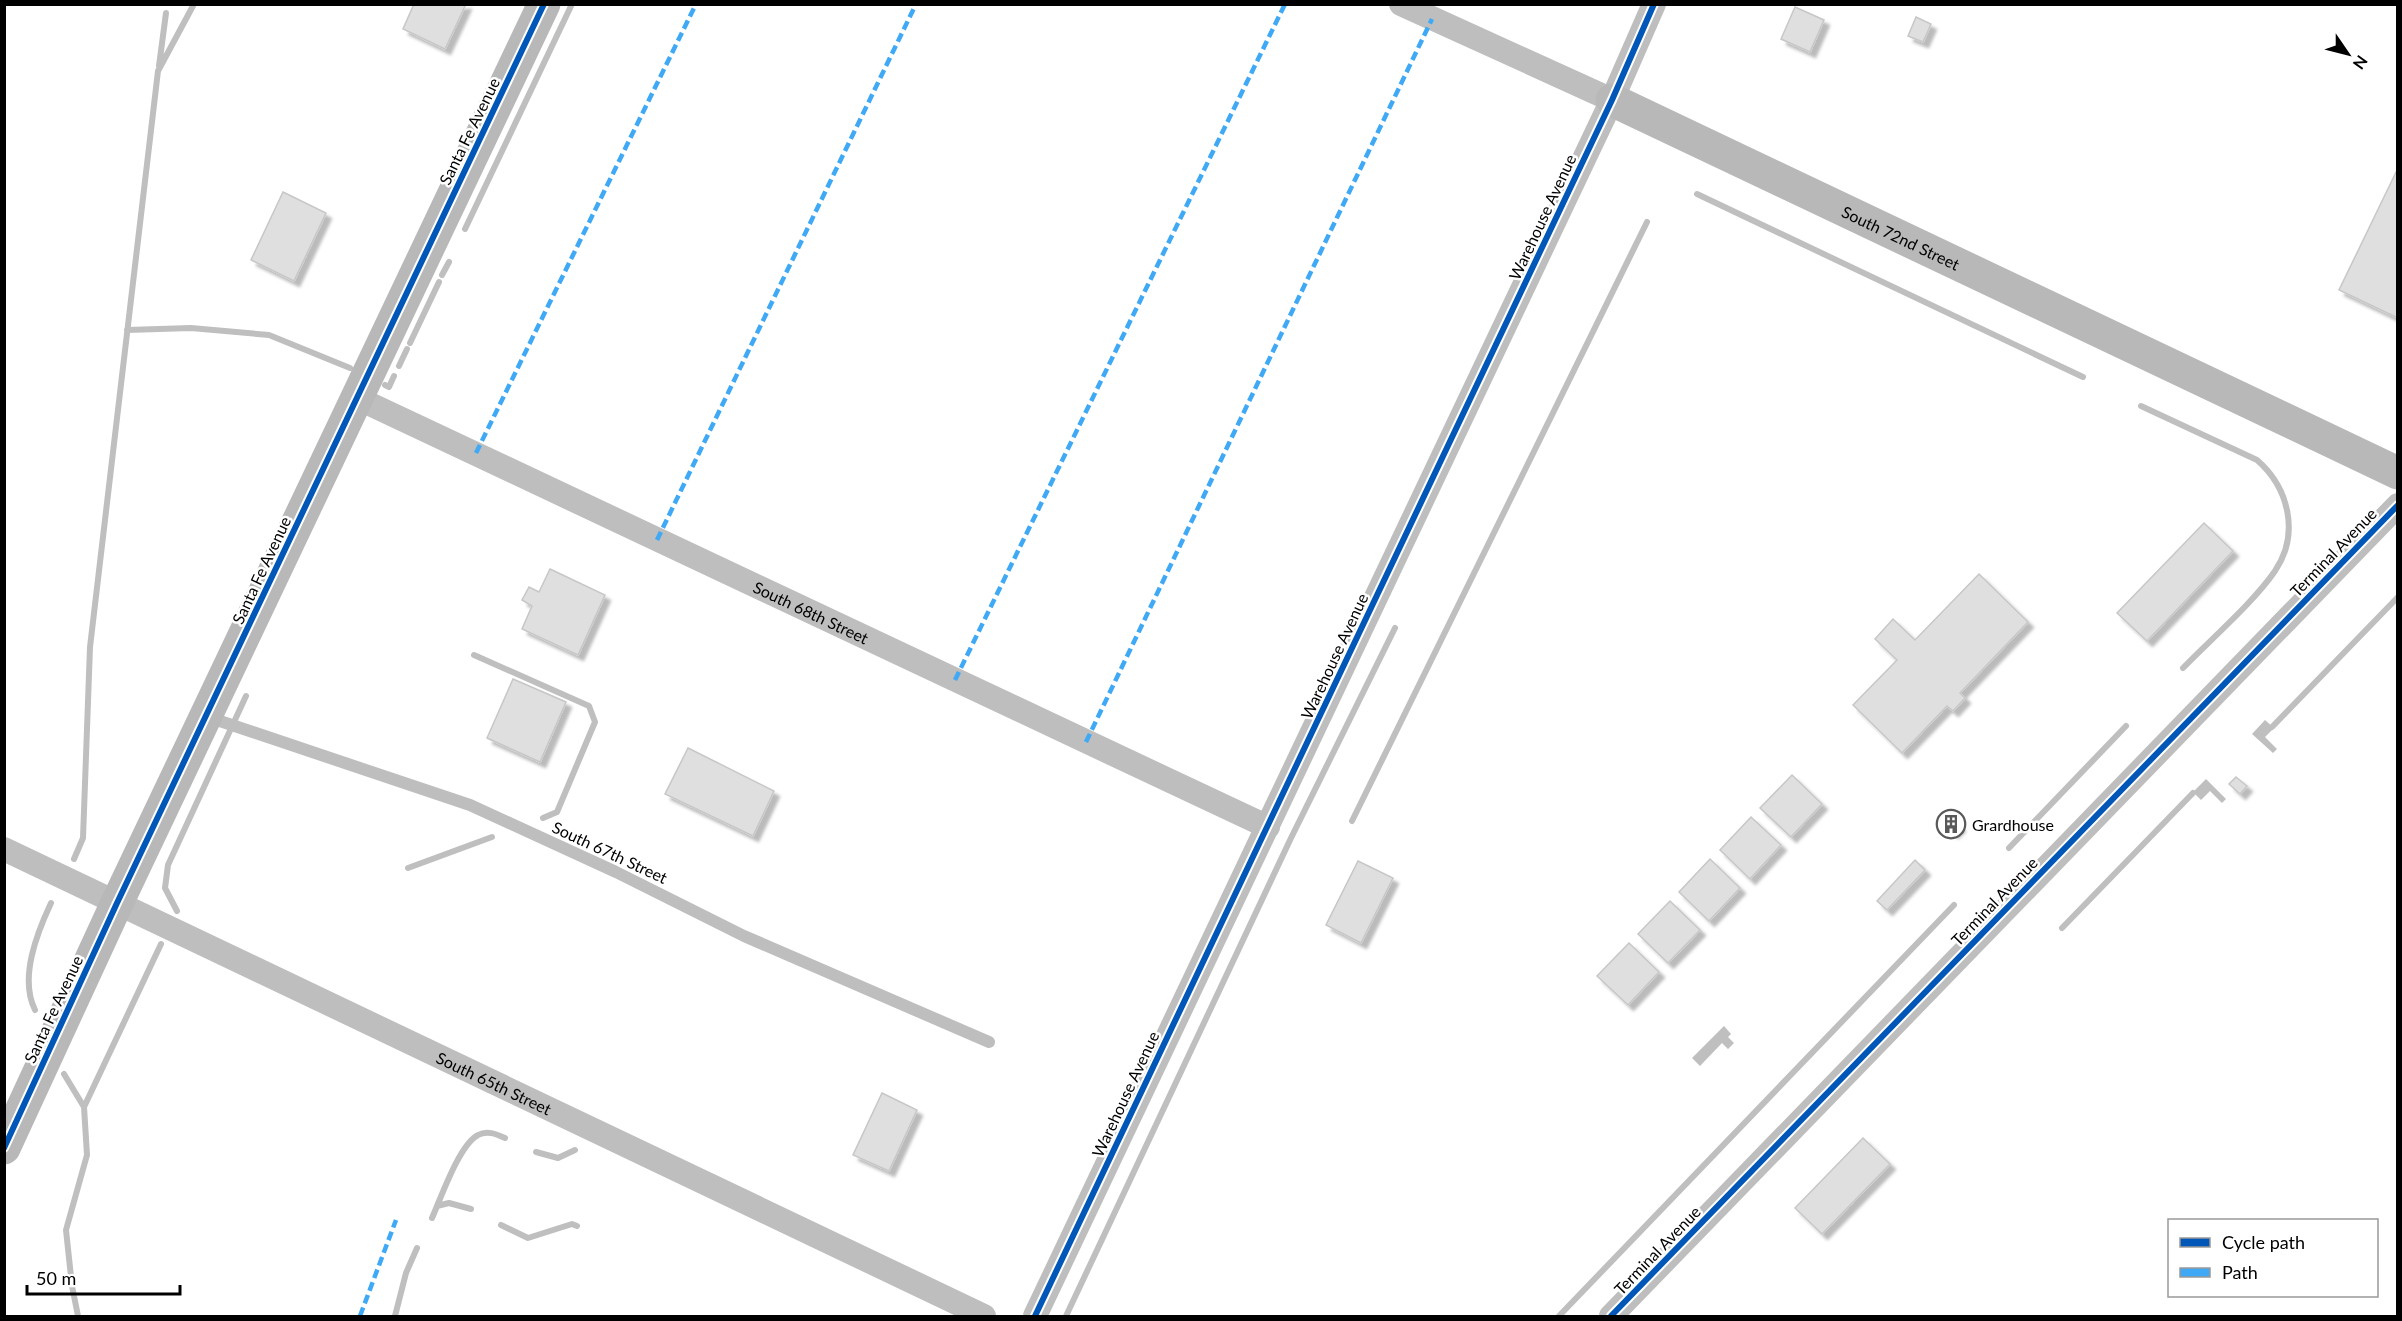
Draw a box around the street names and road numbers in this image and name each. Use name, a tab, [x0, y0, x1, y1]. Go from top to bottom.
street label: Santa Fe Avenue	[435, 75, 503, 187]
street label: Warehouse Avenue	[1505, 151, 1579, 283]
street label: South 72nd Street	[1839, 201, 1963, 273]
street label: Terminal Avenue	[2286, 504, 2380, 600]
street label: Santa Fe Avenue	[228, 513, 294, 627]
street label: South 68th Street	[751, 577, 872, 647]
street label: Warehouse Avenue	[1297, 590, 1371, 722]
street label: South 67th Street	[549, 817, 671, 887]
street label: Terminal Avenue	[1947, 853, 2041, 949]
street label: Santa Fe Avenue	[20, 952, 86, 1066]
street label: Warehouse Avenue	[1088, 1028, 1162, 1160]
street label: South 65th Street	[434, 1047, 555, 1118]
street label: Terminal Avenue	[1610, 1202, 1704, 1298]

